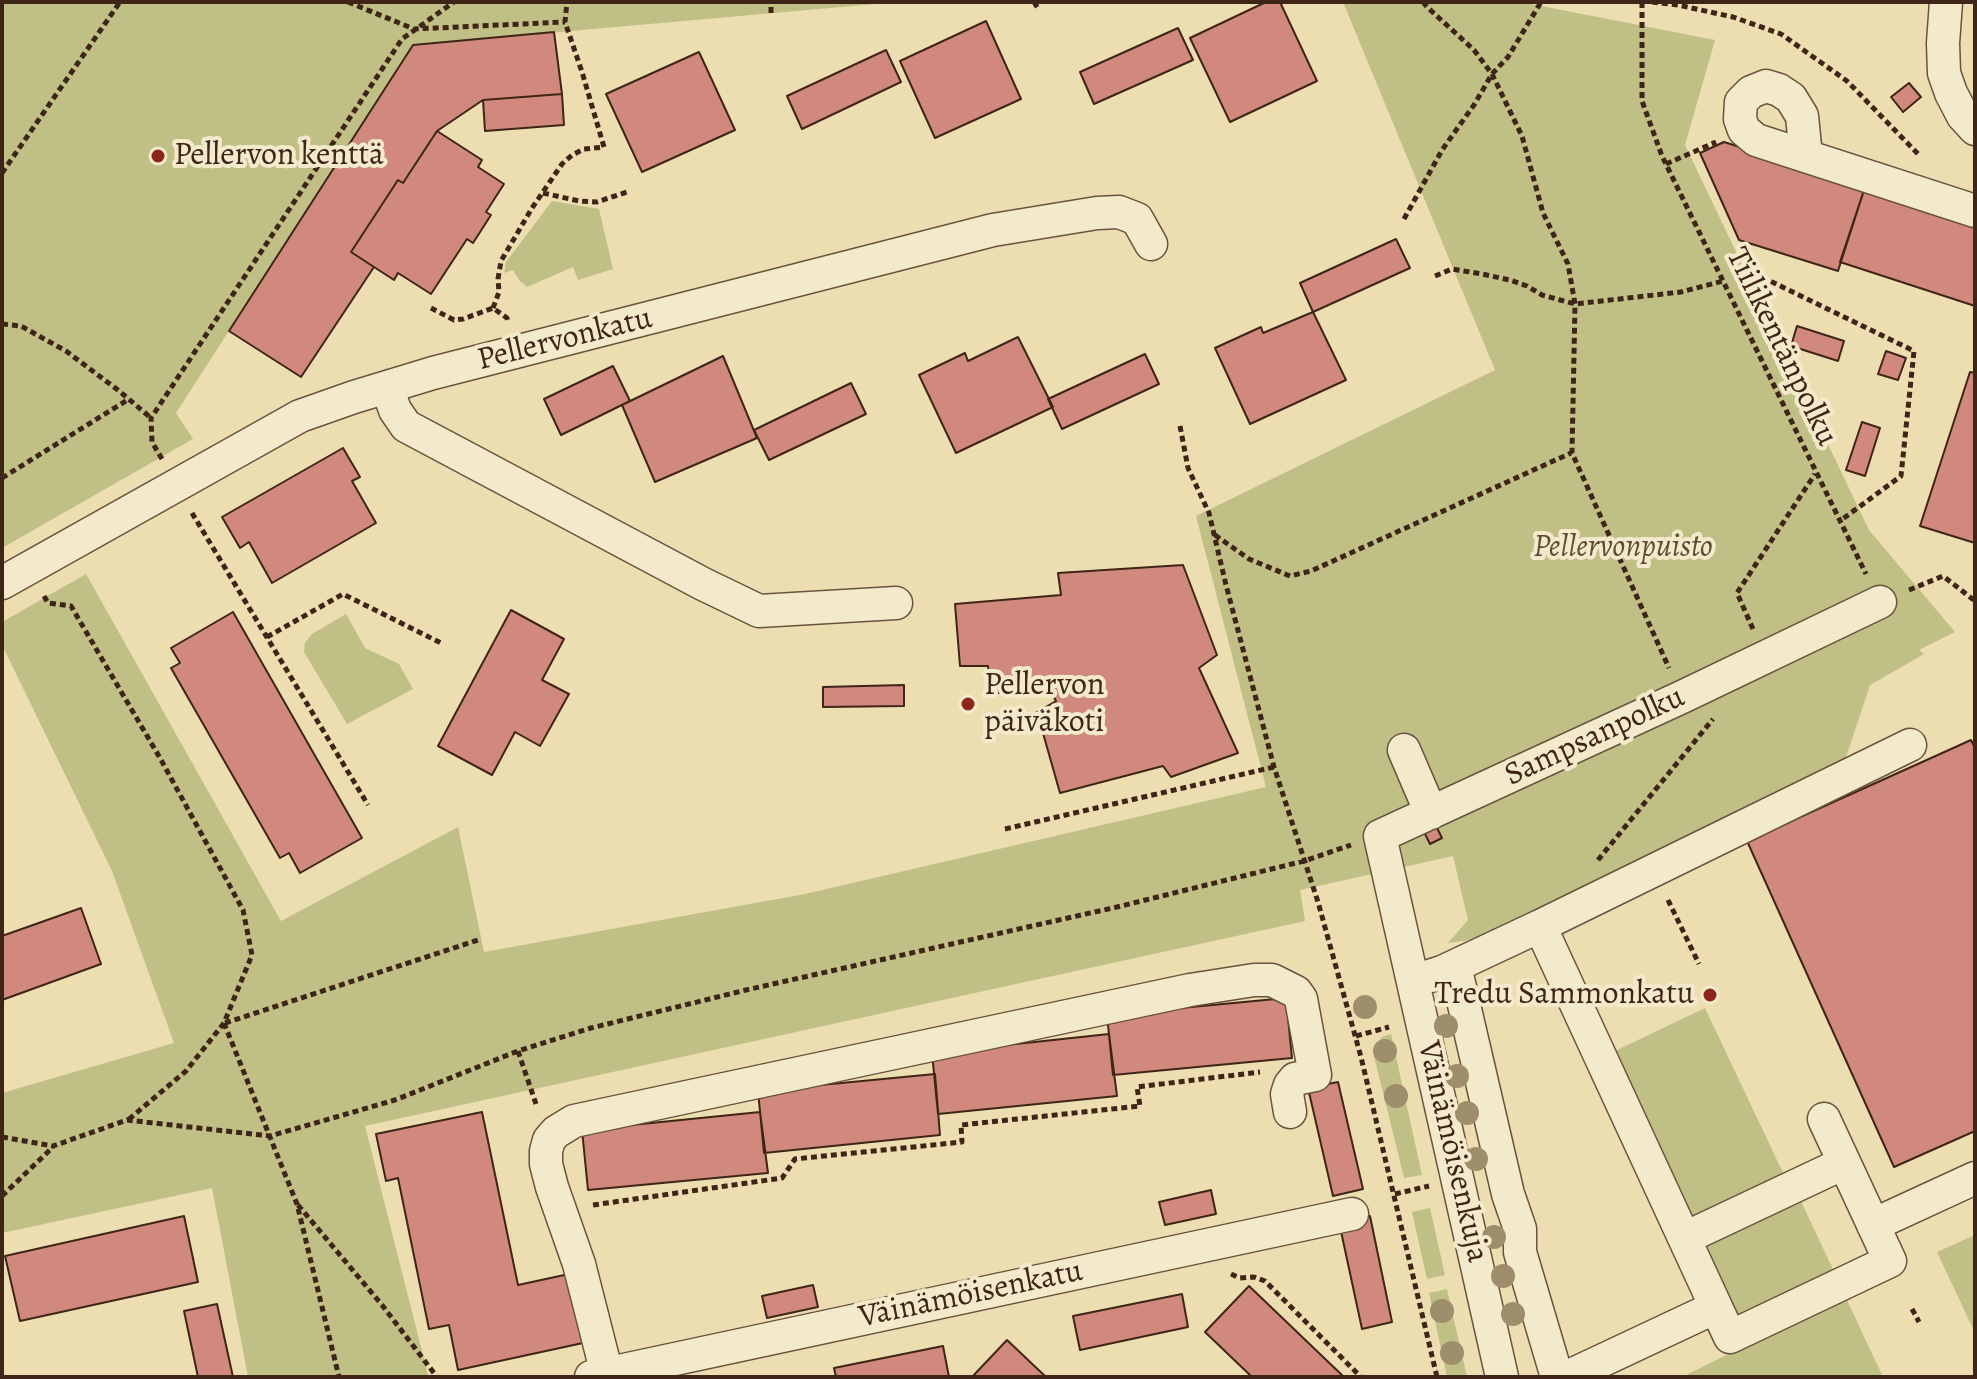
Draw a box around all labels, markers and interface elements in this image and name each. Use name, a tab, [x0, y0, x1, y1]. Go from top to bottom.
place label: Pellervon kenttä	[174, 137, 384, 175]
marker: Pellervon kenttä	[149, 147, 167, 165]
street label: Tiilikentänpolku	[1717, 242, 1845, 452]
street label: Pellervonkatu	[474, 300, 656, 380]
park label: Pellervonpuisto	[1533, 529, 1713, 567]
place label: Pellervon päiväkoti	[984, 667, 1104, 742]
street label: Sampsanpolku	[1499, 679, 1691, 795]
marker: Pellervon päiväkoti	[959, 695, 977, 713]
place label: Tredu Sammonkatu	[1434, 976, 1694, 1014]
marker: Tredu Sammonkatu	[1701, 986, 1719, 1004]
street label: Väinämöisenkuja	[1408, 1038, 1496, 1266]
street label: Väinämöisenkatu	[856, 1253, 1086, 1337]

